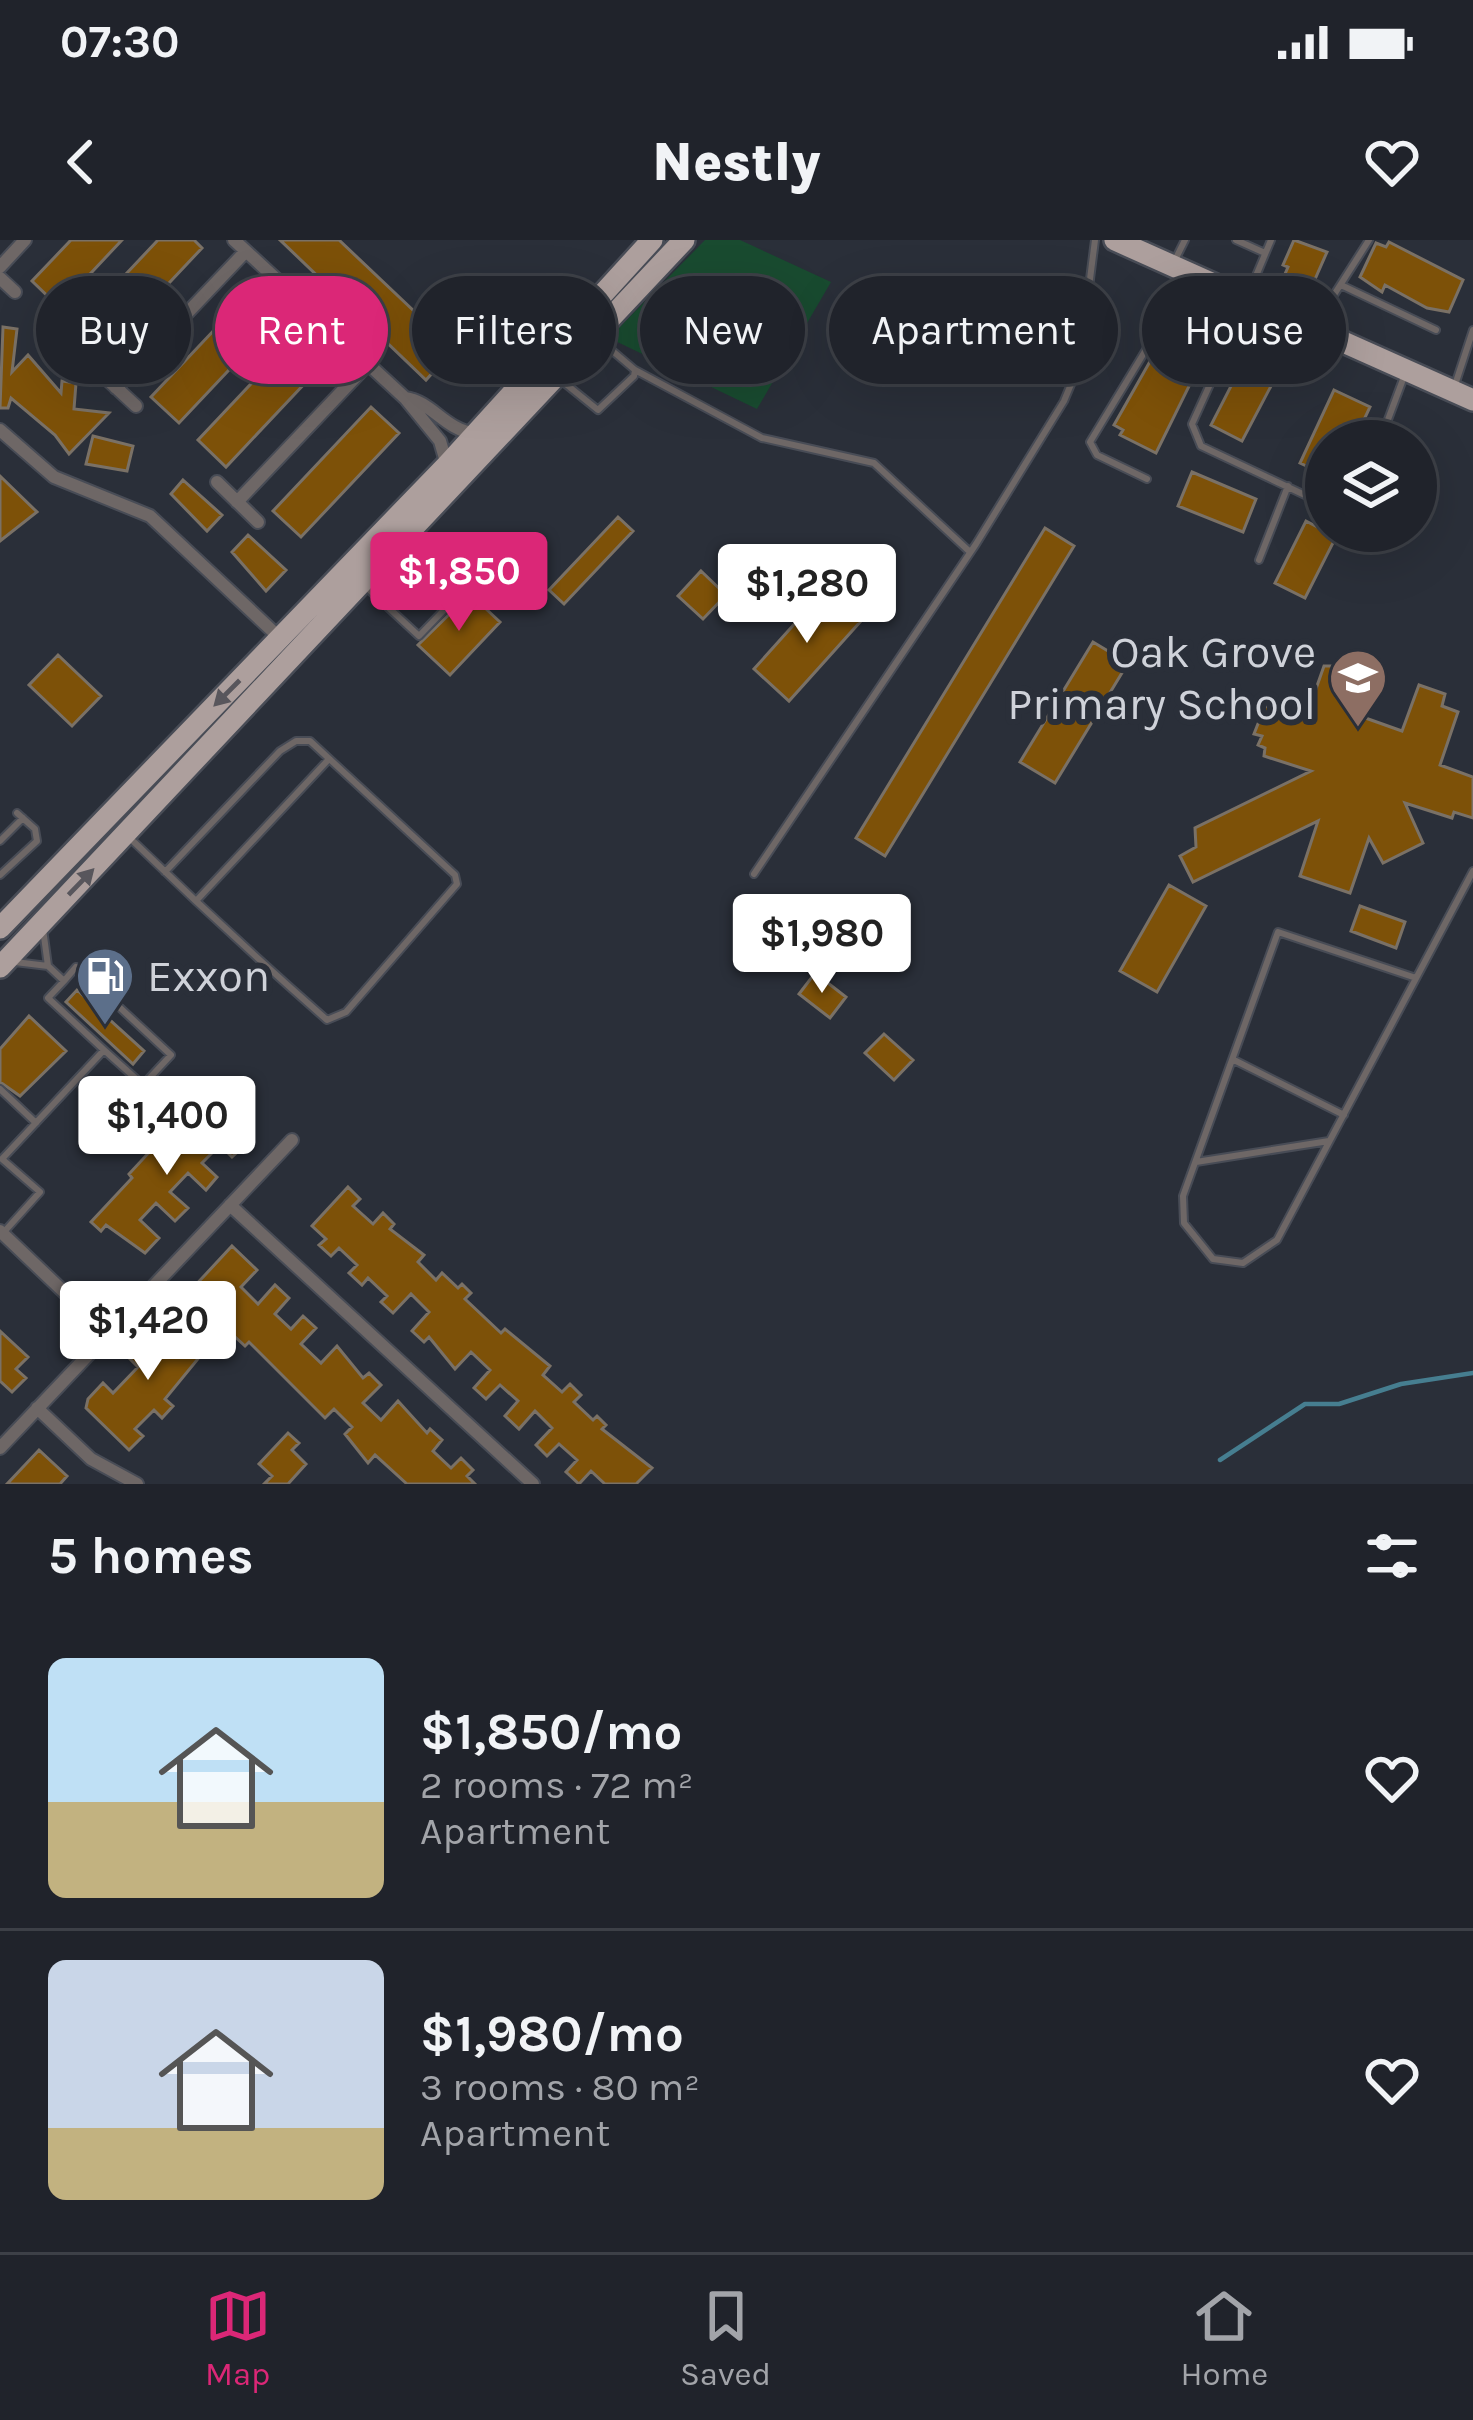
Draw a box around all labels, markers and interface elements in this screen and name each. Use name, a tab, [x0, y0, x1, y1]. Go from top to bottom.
text: 07:30	[60, 16, 179, 68]
icon: back	[48, 129, 114, 195]
icon: heart	[1359, 129, 1425, 195]
text: Nestly	[652, 130, 821, 194]
chip: Buy	[36, 276, 191, 384]
chip: Rent	[215, 276, 388, 384]
chip: Filters	[412, 276, 616, 384]
chip: New	[640, 276, 805, 384]
chip: Apartment	[829, 276, 1118, 384]
chip: House	[1142, 276, 1346, 384]
map controls	[1305, 420, 1437, 552]
button: layers	[1305, 420, 1437, 552]
pin: $1,850	[361, 532, 557, 634]
pin: $1,280	[709, 544, 905, 646]
text: $1,850	[397, 548, 521, 594]
text: $1,280	[745, 560, 869, 606]
place label: Oak Grove Primary School	[1007, 626, 1316, 731]
school or university icon: Oak Grove Primary School	[1327, 647, 1389, 729]
one-way arrow	[214, 678, 242, 707]
one-way arrow	[66, 868, 94, 897]
pin: $1,980	[724, 894, 920, 996]
text: $1,980	[760, 910, 884, 956]
fuel station icon: Exxon	[74, 945, 136, 1027]
place label: Exxon	[147, 950, 270, 1002]
pin: $1,400	[69, 1076, 265, 1178]
text: $1,400	[105, 1092, 229, 1138]
pin: $1,420	[50, 1281, 246, 1383]
text: $1,420	[87, 1297, 209, 1343]
icon: filters	[1359, 1523, 1425, 1589]
text: 5 homes	[48, 1526, 254, 1586]
text: $1,850/mo	[420, 1702, 682, 1762]
icon: home	[144, 1706, 288, 1850]
icon: heart	[1359, 1745, 1425, 1811]
text: 2 rooms · 72 m²	[420, 1762, 693, 1808]
text: Apartment	[420, 1808, 610, 1854]
text: $1,980/mo	[420, 2004, 684, 2064]
icon: home	[144, 2008, 288, 2152]
icon: heart	[1359, 2047, 1425, 2113]
text: 3 rooms · 80 m²	[420, 2064, 700, 2110]
text: Apartment	[420, 2110, 610, 2156]
tab: Map	[205, 2283, 271, 2393]
tab: Saved	[680, 2283, 771, 2393]
tab: Home	[1180, 2283, 1268, 2393]

